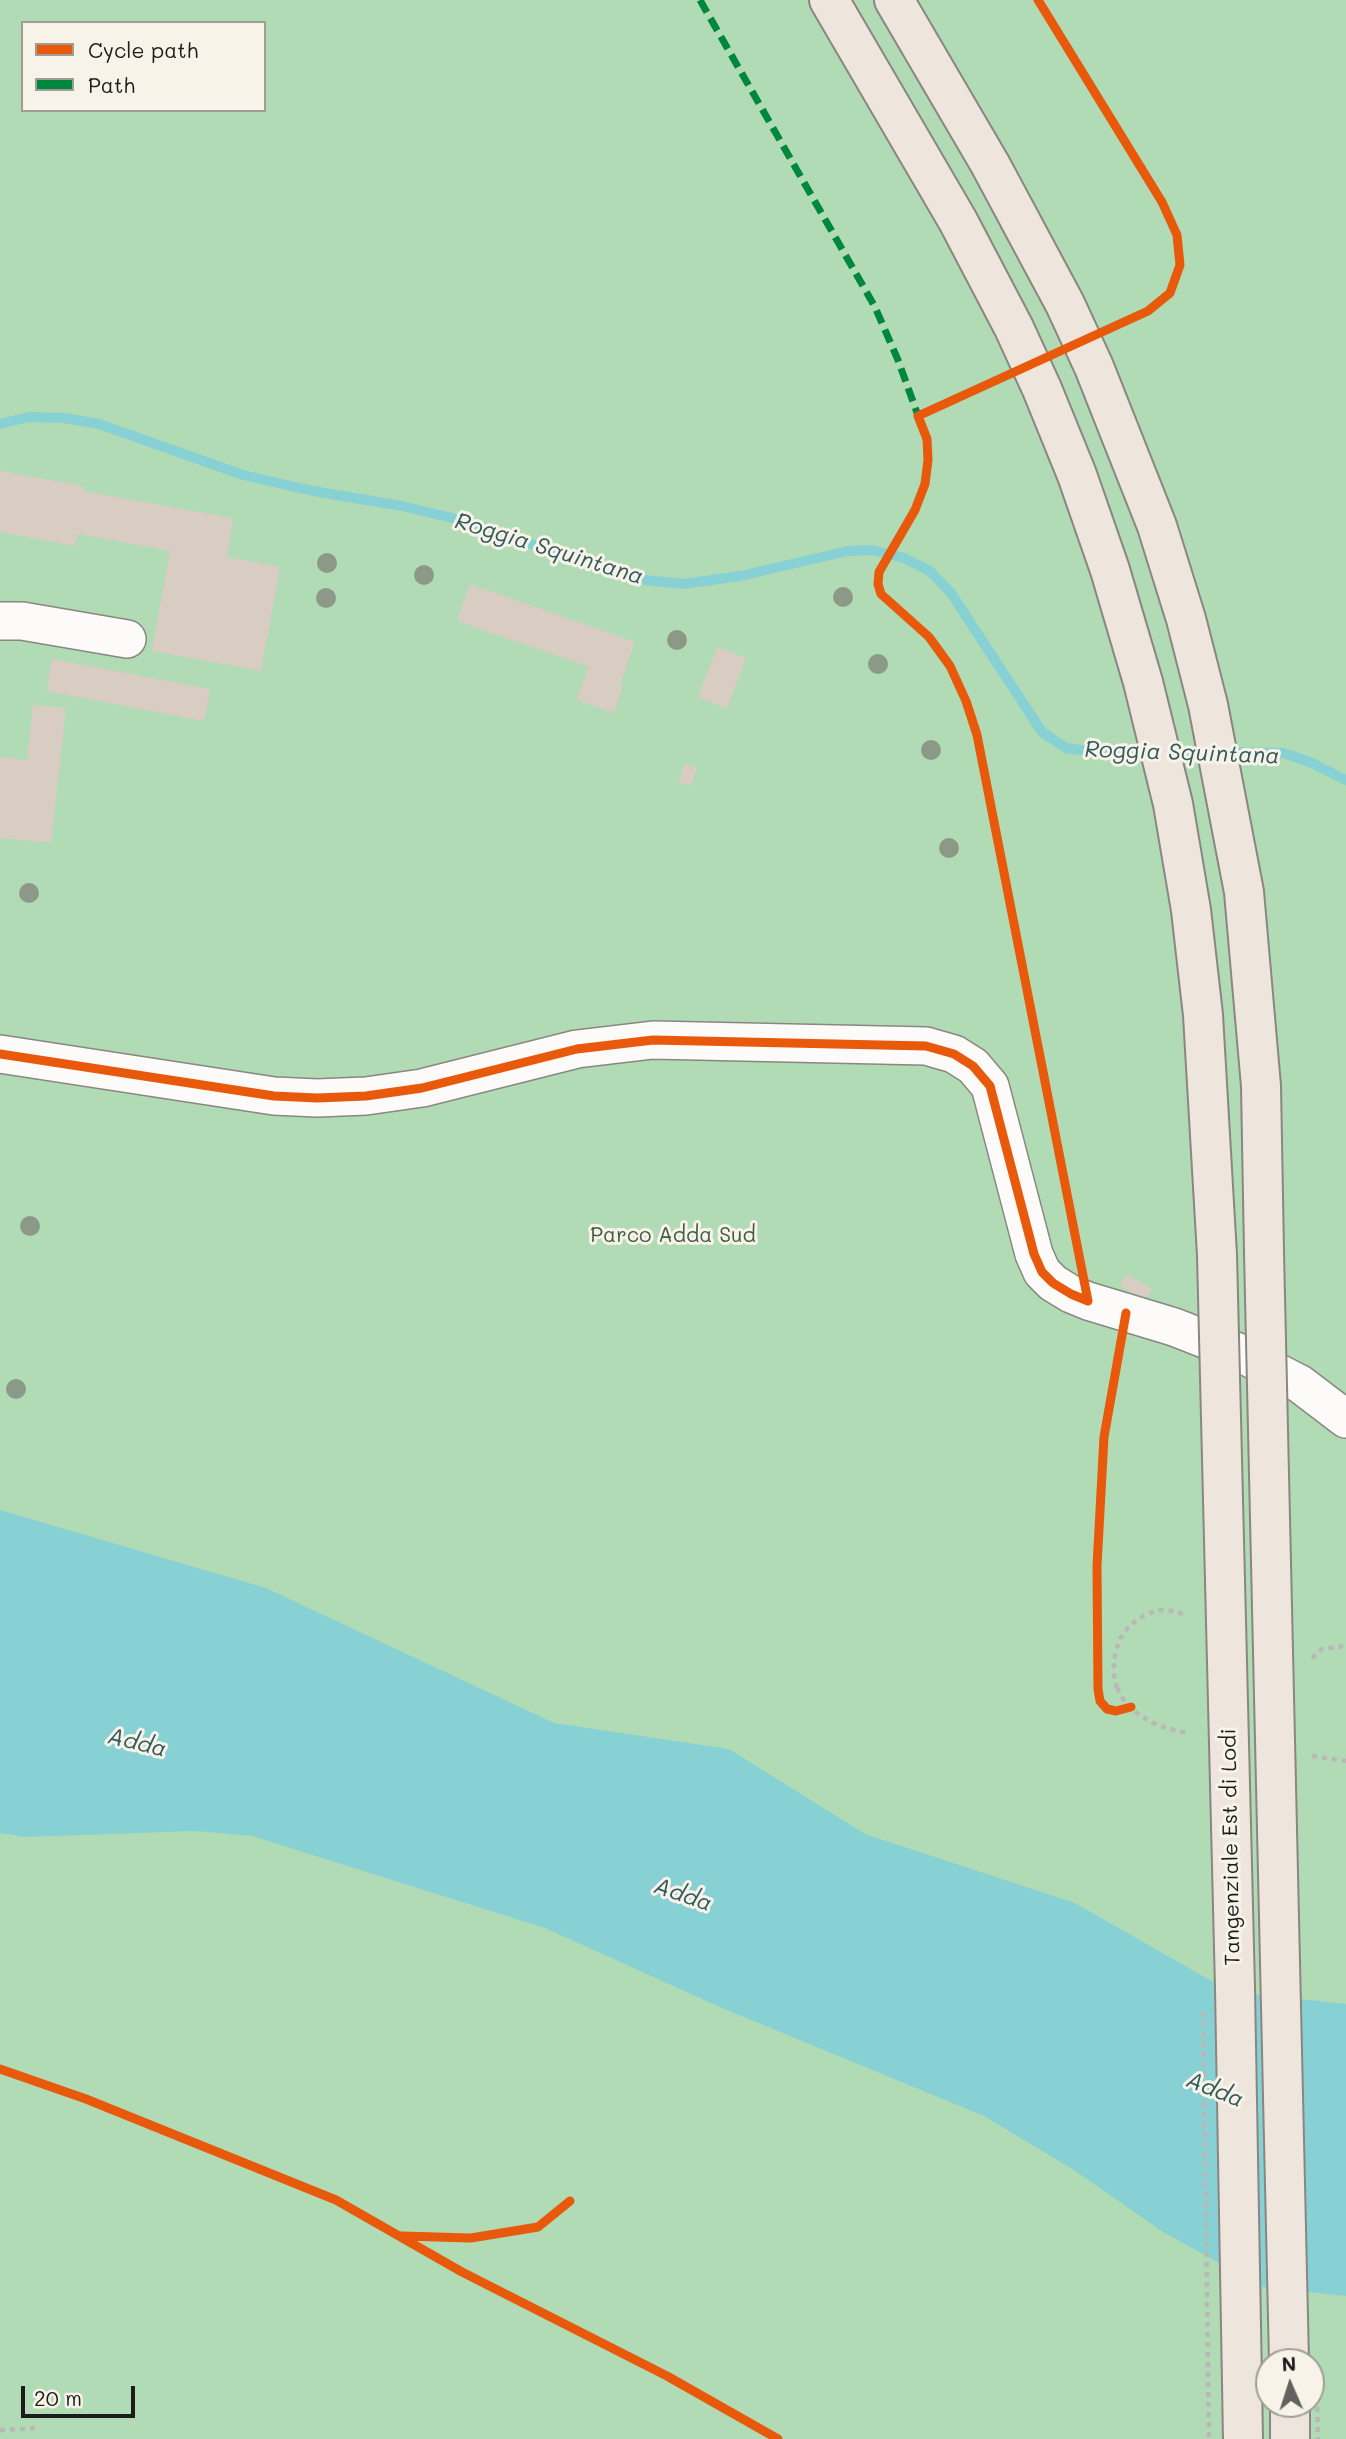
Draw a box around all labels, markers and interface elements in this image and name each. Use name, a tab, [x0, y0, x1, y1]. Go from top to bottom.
legend	[21, 21, 266, 112]
text: Cycle path	[88, 36, 198, 63]
text: Path	[88, 71, 135, 98]
water label: Roggia Squintana	[452, 507, 646, 591]
water label: Roggia Squintana	[1084, 736, 1280, 770]
park label: Parco Adda Sud	[590, 1223, 756, 1249]
water label: Adda	[105, 1722, 169, 1764]
street label: Tangenziale Est di Lodi	[1216, 1728, 1246, 1966]
water label: Adda	[650, 1872, 716, 1918]
water label: Adda	[1182, 2066, 1248, 2114]
north arrow	[1255, 2348, 1325, 2418]
text: N	[1281, 2351, 1297, 2376]
scale bar	[24, 2372, 138, 2416]
text: 20 m	[34, 2384, 82, 2411]

